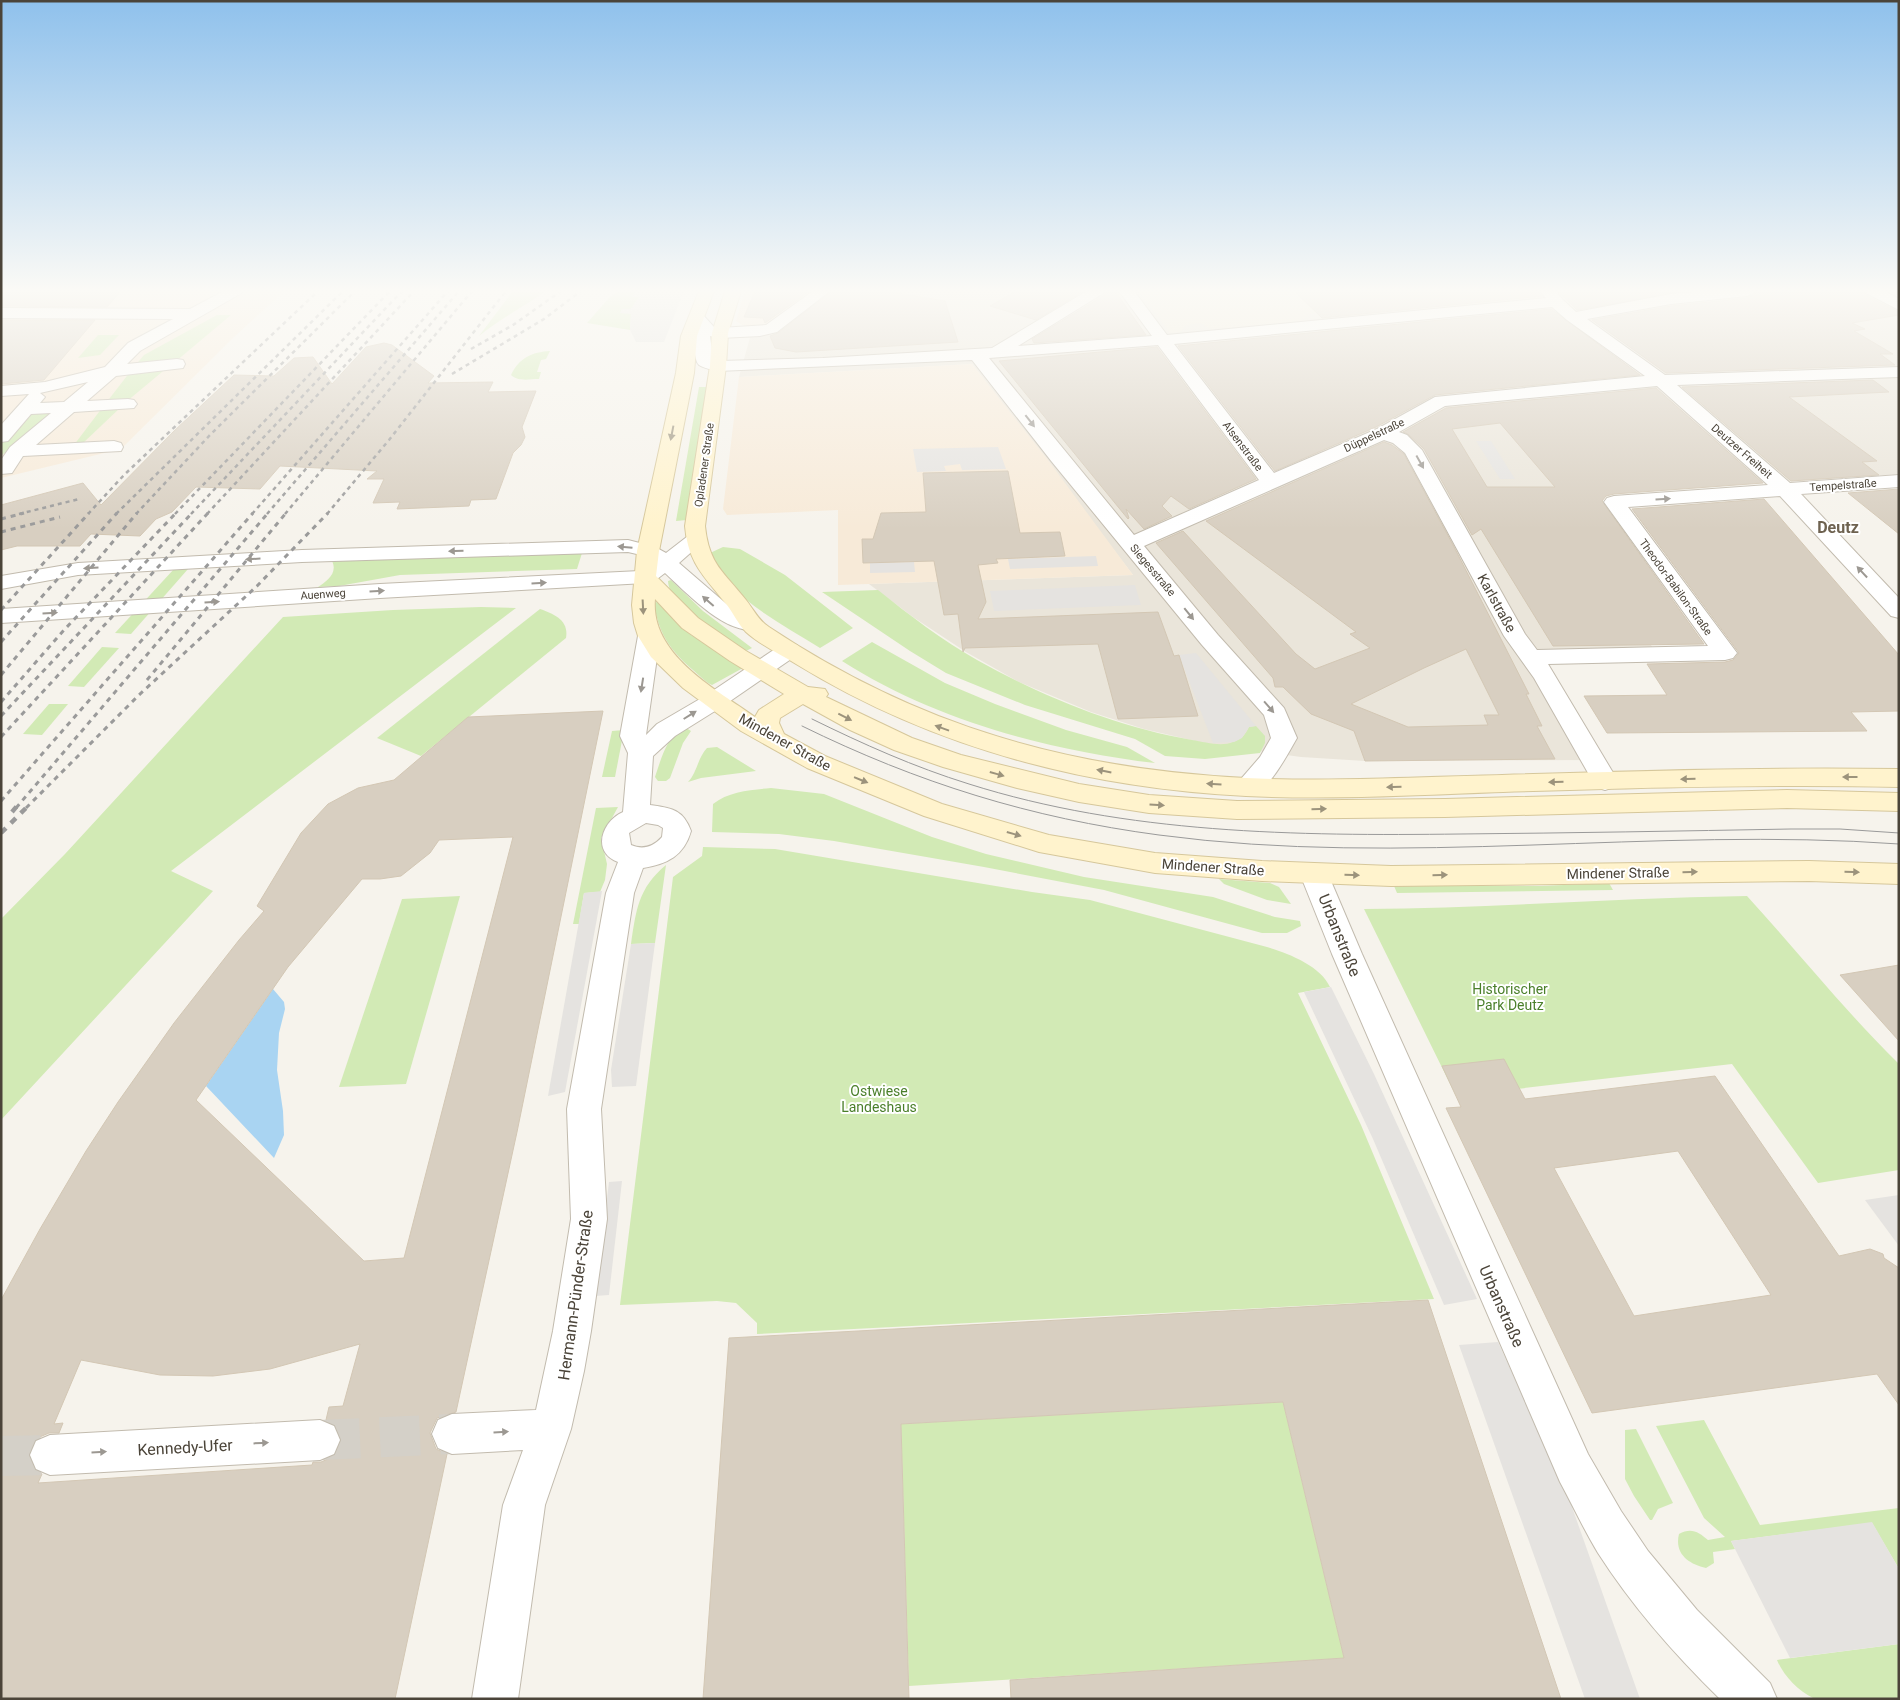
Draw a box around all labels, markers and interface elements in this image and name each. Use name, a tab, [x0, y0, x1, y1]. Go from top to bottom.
one-way arrow	[1025, 414, 1036, 427]
street label: Düppelstraße	[1342, 416, 1407, 455]
street label: Alsenstraße	[1220, 419, 1266, 474]
street label: Deutzer Freiheit	[1708, 421, 1775, 482]
street label: Opladener Straße	[692, 422, 717, 508]
one-way arrow	[668, 425, 676, 441]
one-way arrow	[1416, 455, 1424, 470]
street label: Tempelstraße	[1809, 477, 1877, 494]
one-way arrow	[1655, 494, 1671, 502]
district label: Deutz	[1817, 518, 1859, 537]
street label: Theodor-Babilon-Straße	[1636, 537, 1715, 638]
one-way arrow	[616, 542, 632, 550]
street label: Siegesstraße	[1127, 542, 1178, 599]
one-way arrow	[447, 547, 463, 555]
one-way arrow	[245, 555, 261, 563]
one-way arrow	[83, 565, 99, 573]
one-way arrow	[1856, 566, 1868, 578]
street label: Karlstraße	[1474, 571, 1520, 635]
one-way arrow	[531, 578, 547, 586]
street label: Auenweg	[300, 586, 346, 603]
one-way arrow	[369, 586, 385, 594]
one-way arrow	[703, 595, 715, 607]
one-way arrow	[204, 597, 220, 605]
one-way arrow	[640, 599, 648, 615]
one-way arrow	[1184, 607, 1195, 620]
one-way arrow	[42, 609, 58, 617]
one-way arrow	[638, 677, 646, 693]
one-way arrow	[1264, 700, 1275, 713]
one-way arrow	[684, 710, 697, 720]
street label: Mindener Straße	[736, 710, 834, 774]
one-way arrow	[838, 713, 853, 721]
one-way arrow	[934, 724, 949, 731]
one-way arrow	[1096, 767, 1112, 775]
one-way arrow	[990, 770, 1005, 778]
one-way arrow	[1842, 773, 1858, 781]
one-way arrow	[1679, 775, 1695, 783]
one-way arrow	[854, 777, 868, 785]
one-way arrow	[1548, 779, 1564, 787]
one-way arrow	[1206, 780, 1222, 788]
one-way arrow	[1385, 783, 1401, 791]
one-way arrow	[1149, 801, 1165, 809]
one-way arrow	[1311, 805, 1327, 813]
one-way arrow	[1006, 831, 1021, 839]
street label: Mindener Straße	[1161, 855, 1265, 879]
street label: Mindener Straße	[1566, 864, 1670, 882]
one-way arrow	[1682, 868, 1698, 876]
one-way arrow	[1844, 869, 1860, 877]
one-way arrow	[1345, 871, 1361, 879]
one-way arrow	[1432, 871, 1448, 879]
street label: Urbanstraße	[1314, 891, 1365, 979]
park label: Historischer Park Deutz	[1472, 981, 1548, 1013]
park label: Ostwiese Landeshaus	[841, 1083, 917, 1115]
street label: Hermann-Pünder-Straße	[554, 1209, 597, 1381]
street label: Urbanstraße	[1475, 1262, 1528, 1350]
one-way arrow	[493, 1427, 509, 1435]
street label: Kennedy-Ufer	[137, 1435, 234, 1459]
one-way arrow	[253, 1439, 269, 1447]
one-way arrow	[91, 1448, 107, 1456]

